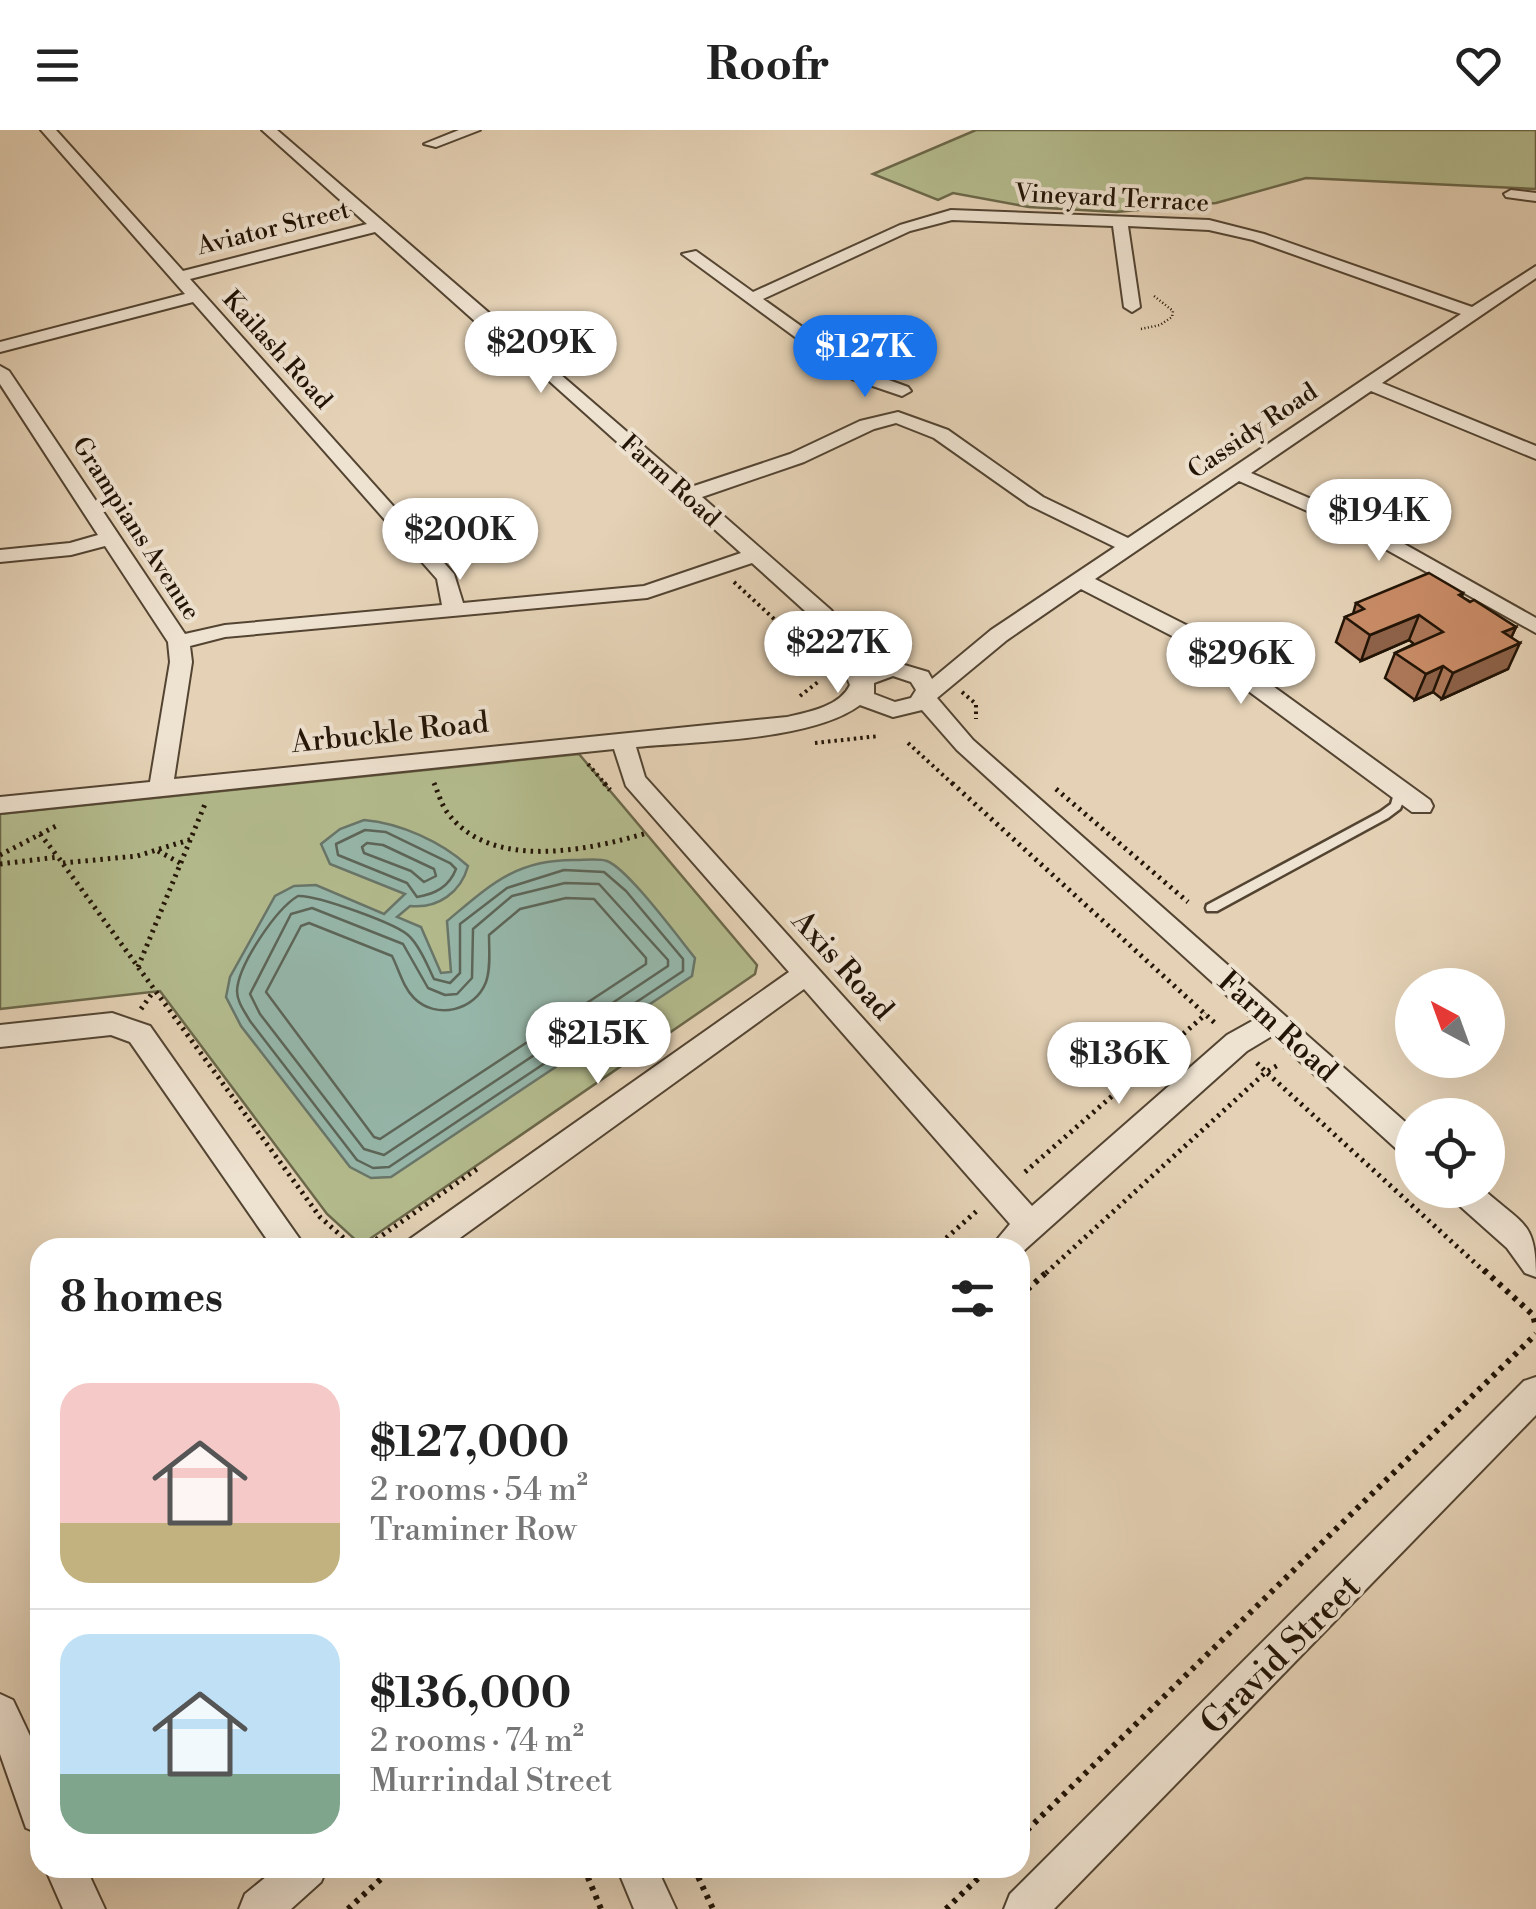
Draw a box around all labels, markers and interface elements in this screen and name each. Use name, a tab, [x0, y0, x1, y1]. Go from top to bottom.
text: Roofr	[706, 37, 830, 94]
icon: menu	[30, 38, 85, 93]
icon: heart	[1451, 38, 1506, 93]
street label: Vineyard Terrace	[1013, 178, 1210, 219]
street label: Aviator Street	[193, 195, 353, 263]
street label: Kailash Road	[215, 284, 338, 416]
pin: $209K	[471, 311, 611, 396]
pin: $127K	[795, 315, 935, 400]
text: $209K	[487, 323, 595, 363]
text: $127K	[815, 327, 915, 367]
street label: Cassidy Road	[1182, 377, 1324, 486]
street label: Farm Road	[614, 428, 726, 534]
street label: Grampians Avenue	[65, 431, 207, 626]
pin: $194K	[1309, 479, 1449, 564]
text: $194K	[1328, 491, 1430, 531]
pin: $200K	[390, 498, 530, 583]
text: $200K	[404, 510, 516, 550]
pin: $227K	[768, 611, 908, 696]
pin: $296K	[1171, 622, 1311, 707]
text: $227K	[786, 623, 890, 663]
text: $296K	[1188, 634, 1294, 674]
street label: Arbuckle Road	[289, 704, 491, 762]
street label: Axis Road	[782, 902, 901, 1028]
street label: Farm Road	[1209, 963, 1345, 1091]
north arrow	[1395, 968, 1505, 1078]
map controls	[1395, 968, 1505, 1208]
pin: $215K	[528, 1002, 668, 1087]
text: $215K	[548, 1014, 648, 1054]
pin: $136K	[1049, 1022, 1189, 1107]
text: $136K	[1069, 1034, 1169, 1074]
button: locate	[1395, 1098, 1505, 1208]
icon: filters	[945, 1271, 1000, 1326]
text: 8 homes	[60, 1272, 223, 1325]
text: $127,000	[370, 1417, 569, 1470]
icon: home	[140, 1423, 260, 1543]
text: 2 rooms · 54 m²	[370, 1470, 588, 1510]
text: Traminer Row	[370, 1510, 577, 1550]
street label: Gravid Street	[1192, 1566, 1370, 1744]
text: $136,000	[370, 1668, 571, 1721]
icon: home	[140, 1674, 260, 1794]
text: 2 rooms · 74 m²	[370, 1721, 584, 1761]
text: Murrindal Street	[370, 1761, 612, 1801]

